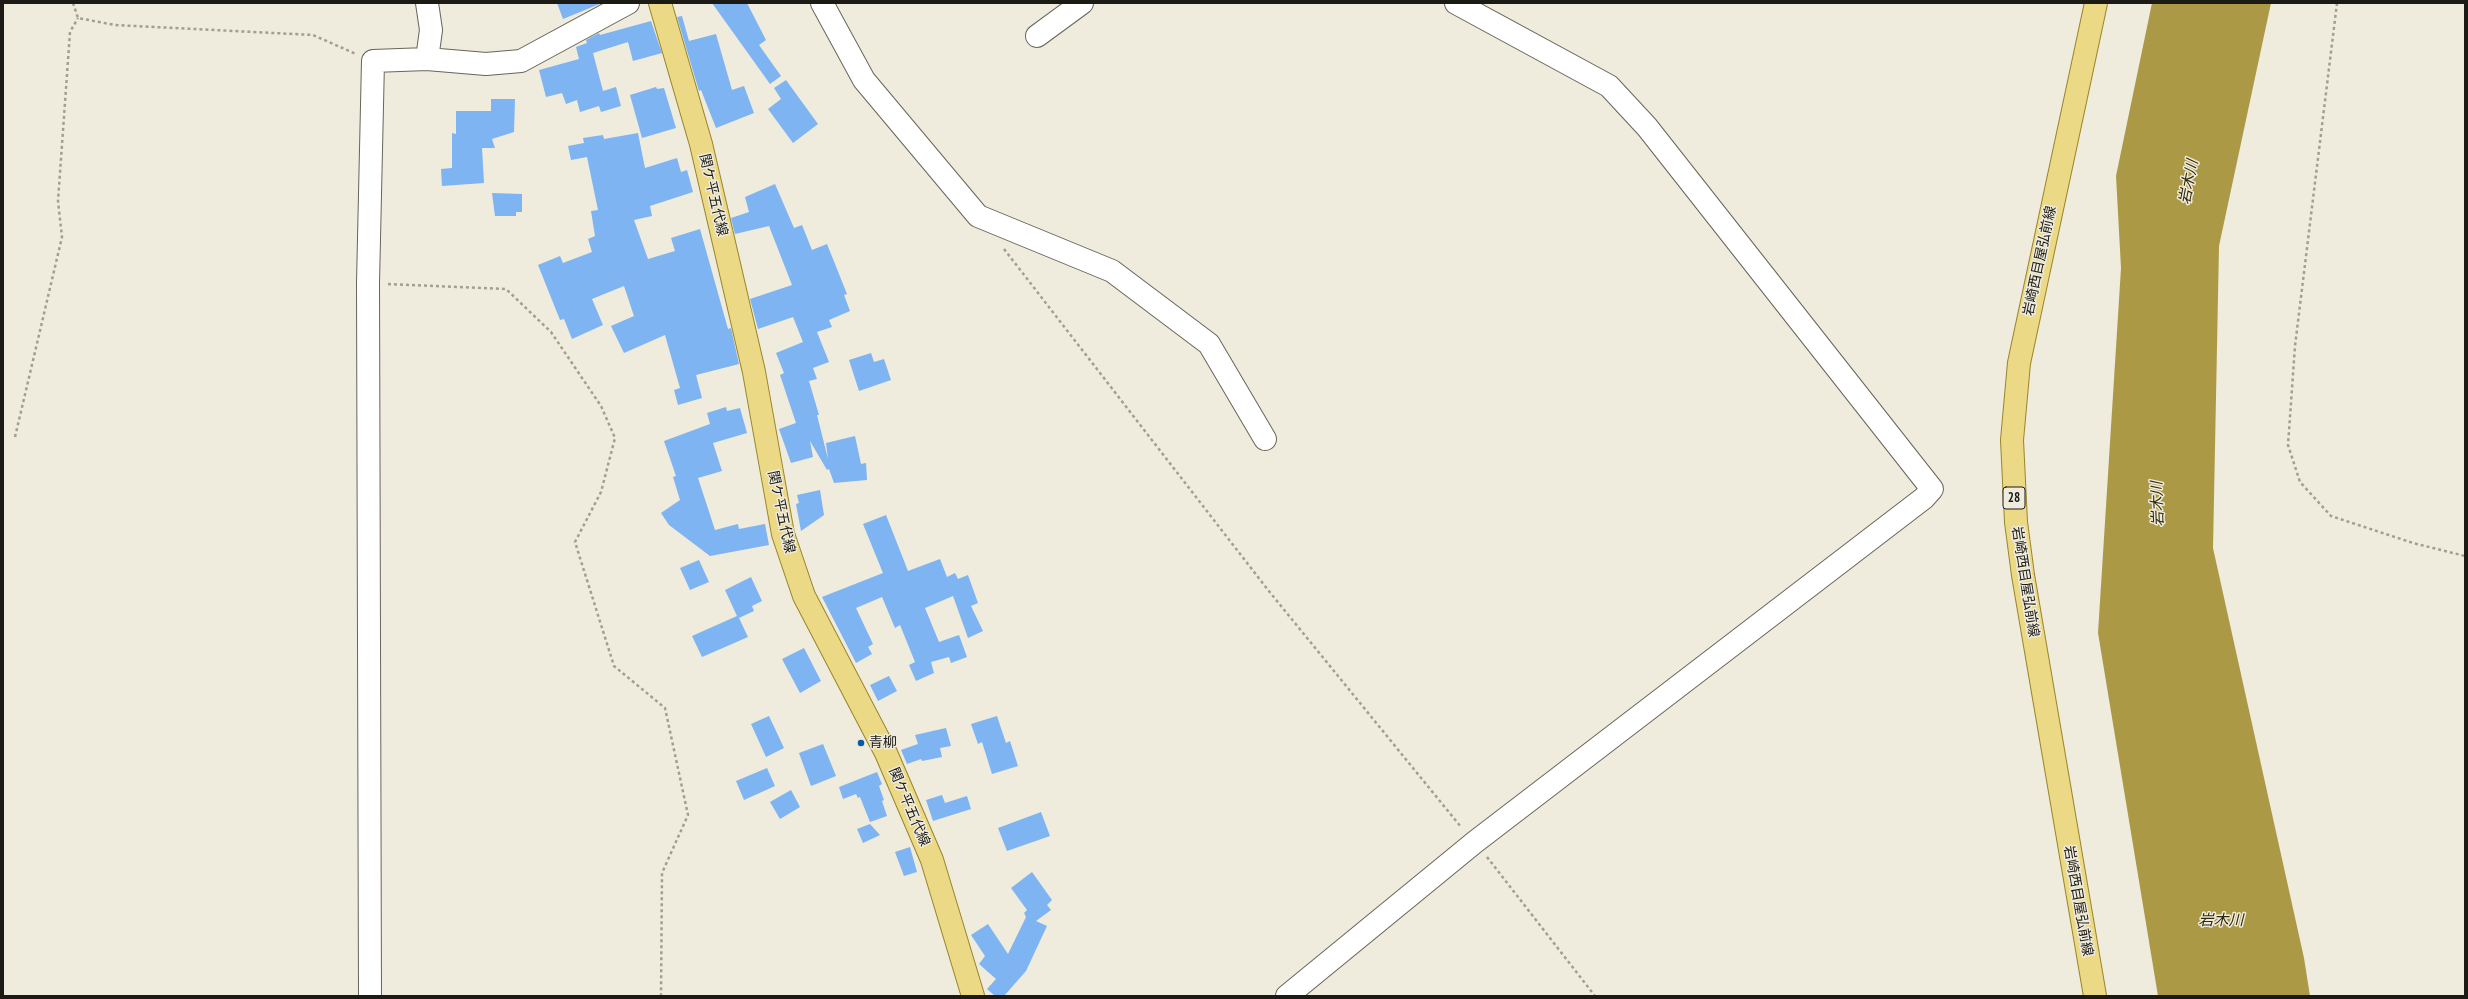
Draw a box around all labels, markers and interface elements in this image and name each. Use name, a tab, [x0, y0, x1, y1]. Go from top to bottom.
street label: 関ケ平五代線	[695, 152, 731, 238]
water label: 岩木川	[2176, 158, 2202, 206]
street label: 岩崎西目屋弘前線	[2020, 204, 2060, 318]
street label: 関ケ平五代線	[764, 469, 798, 555]
water label: 岩木川	[2148, 481, 2168, 527]
road number: 28	[2003, 487, 2025, 509]
street label: 岩崎西目屋弘前線	[2008, 525, 2042, 639]
place label: 青柳	[869, 735, 897, 751]
marker: 青柳	[856, 738, 866, 748]
street label: 関ケ平五代線	[885, 765, 933, 849]
street label: 岩崎西目屋弘前線	[2060, 844, 2096, 958]
water label: 岩木川	[2199, 912, 2243, 930]

